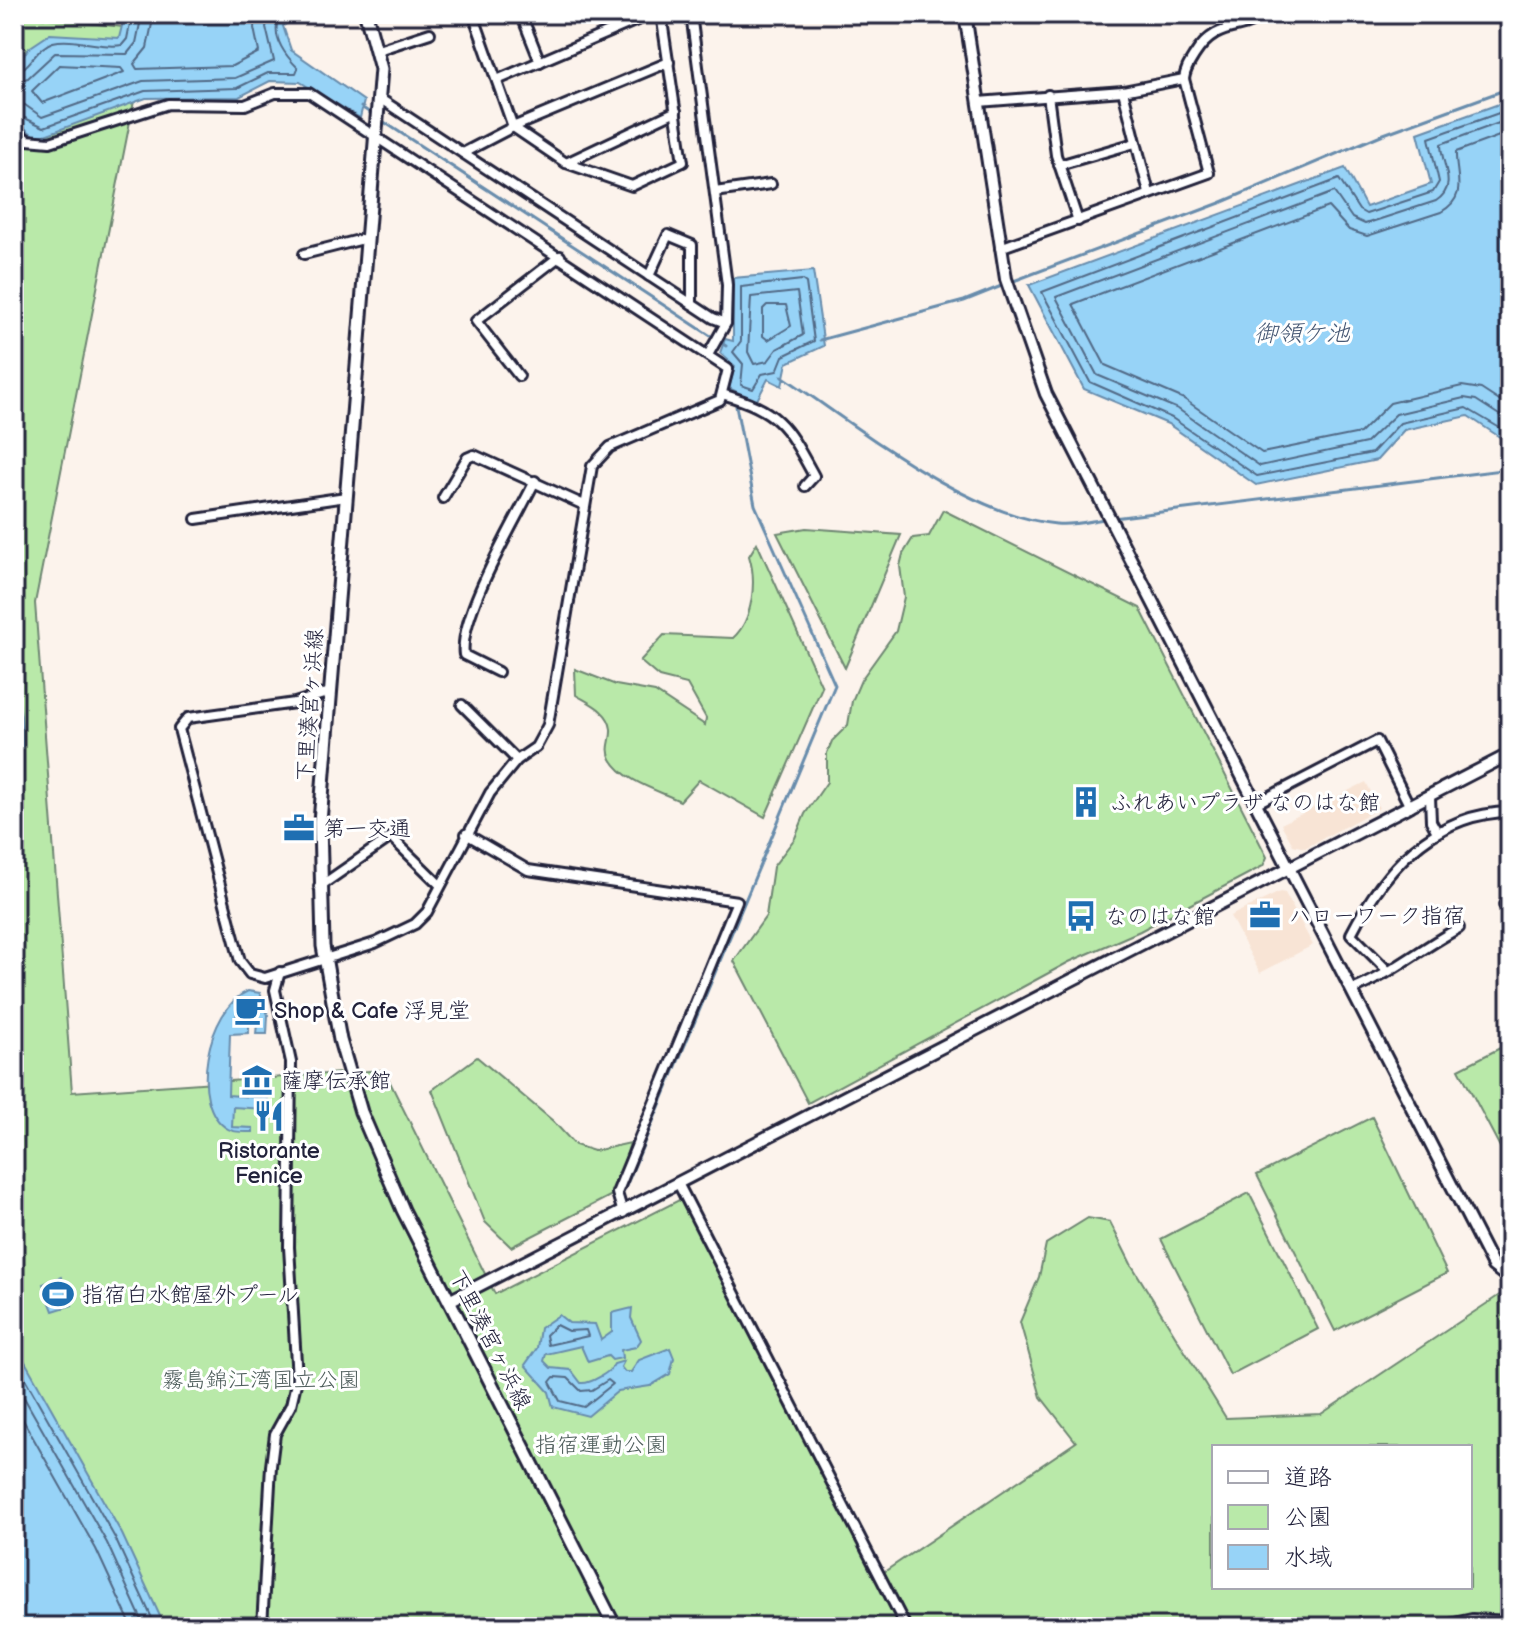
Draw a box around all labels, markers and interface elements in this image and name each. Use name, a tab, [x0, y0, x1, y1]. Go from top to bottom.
water label: 御領ケ池	[1254, 319, 1351, 348]
street label: 下里湊宮ヶ浜線	[292, 627, 329, 783]
building icon: ふれあいプラザ なのはな館	[1069, 785, 1103, 819]
place label: ふれあいプラザ なのはな館	[1110, 790, 1380, 817]
office icon: 第一交通	[282, 811, 316, 845]
place label: 第一交通	[323, 816, 411, 843]
office icon: ハローワーク指宿	[1248, 898, 1282, 932]
bus stop icon: なのはな館	[1064, 899, 1098, 933]
place label: ハローワーク指宿	[1289, 903, 1465, 930]
place label: なのはな館	[1105, 904, 1215, 931]
cafe icon: Shop & Cafe 浮見堂	[233, 993, 267, 1027]
place label: Shop & Cafe 浮見堂	[274, 998, 470, 1025]
museum icon: 薩摩伝承館	[240, 1063, 274, 1097]
place label: 薩摩伝承館	[281, 1068, 391, 1095]
restaurant icon: Ristorante Fenice	[252, 1099, 286, 1133]
place label: Ristorante Fenice	[218, 1138, 320, 1190]
street label: 下里湊宮ヶ浜線	[443, 1265, 537, 1414]
sports icon: 指宿白水館屋外プール	[41, 1277, 75, 1311]
place label: 指宿白水館屋外プール	[82, 1282, 299, 1309]
park label: 霧島錦江湾国立公園	[162, 1367, 360, 1394]
park label: 指宿運動公園	[535, 1432, 667, 1459]
legend	[1212, 1445, 1472, 1589]
text: 道路	[1284, 1463, 1332, 1492]
text: 公園	[1284, 1503, 1332, 1532]
text: 水域	[1284, 1543, 1332, 1572]

